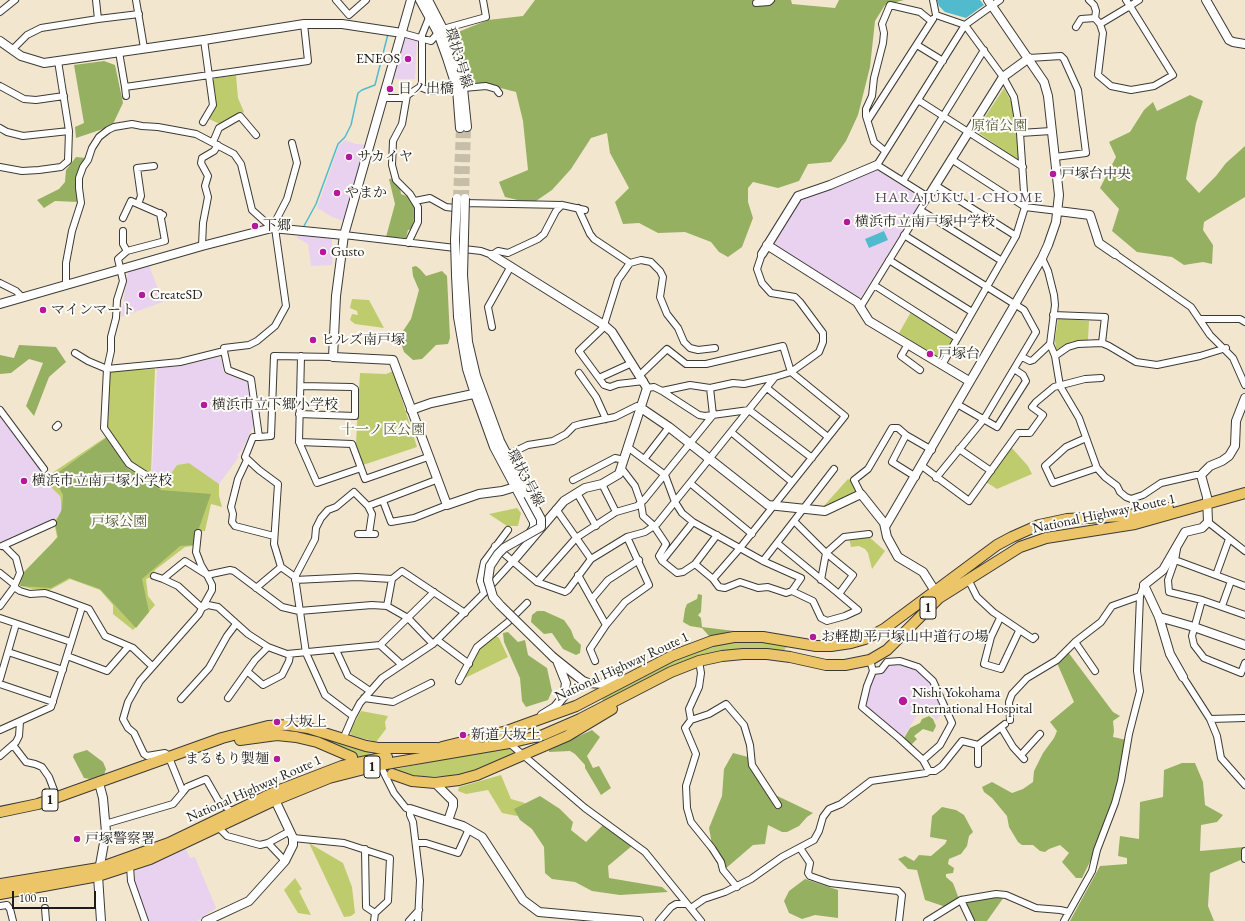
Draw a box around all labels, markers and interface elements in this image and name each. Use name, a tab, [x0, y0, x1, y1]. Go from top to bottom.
street label: 環状3号線	[441, 26, 475, 90]
place label: ENEOS	[356, 51, 400, 67]
marker: ENEOS	[403, 54, 413, 64]
place label: 日ノ出橋	[398, 81, 454, 97]
marker: 日ノ出橋	[385, 84, 395, 94]
park label: 原宿公園	[971, 118, 1027, 134]
place label: サカイヤ	[357, 149, 413, 165]
marker: サカイヤ	[344, 152, 354, 162]
place label: 戸塚台中央	[1061, 166, 1131, 182]
marker: 戸塚台中央	[1048, 169, 1058, 179]
place label: やまか	[345, 185, 387, 201]
marker: やまか	[332, 188, 342, 198]
district label: HARAJUKU 1-CHOME	[875, 189, 1043, 207]
place label: 横浜市立南戸塚中学校	[855, 214, 995, 230]
marker: 横浜市立南戸塚中学校	[842, 217, 852, 227]
place label: 下郷	[263, 218, 291, 234]
marker: 下郷	[250, 221, 260, 231]
place label: Gusto	[331, 244, 364, 260]
marker: Gusto	[318, 247, 328, 257]
place label: CreateSD	[150, 287, 203, 303]
marker: CreateSD	[137, 290, 147, 300]
place label: マインマート	[51, 302, 135, 318]
marker: マインマート	[38, 305, 48, 315]
place label: ヒルズ南戸塚	[321, 332, 405, 348]
marker: ヒルズ南戸塚	[308, 335, 318, 345]
place label: 戸塚台	[938, 346, 980, 362]
marker: 戸塚台	[925, 349, 935, 359]
place label: 横浜市立下郷小学校	[212, 397, 338, 413]
marker: 横浜市立下郷小学校	[199, 400, 209, 410]
park label: 十一ノ区公園	[341, 422, 425, 438]
street label: 環状3号線	[503, 446, 547, 510]
place label: 横浜市立南戸塚小学校	[32, 473, 172, 489]
marker: 横浜市立南戸塚小学校	[19, 476, 29, 486]
street label: National Highway Route 1	[1031, 491, 1177, 537]
park label: 戸塚公園	[91, 514, 147, 530]
road number: 1	[920, 597, 936, 619]
street label: National Highway Route 1	[552, 629, 692, 705]
place label: お軽勘平戸塚山中道行の場	[821, 629, 989, 645]
marker: お軽勘平戸塚山中道行の場	[808, 632, 818, 642]
place label: Nishi Yokohama International Hospital	[912, 685, 1032, 718]
marker: Nishi Yokohama International Hospital	[897, 695, 909, 707]
place label: 大坂上	[285, 714, 327, 730]
marker: 大坂上	[272, 717, 282, 727]
place label: 新道大坂上	[471, 727, 541, 743]
marker: 新道大坂上	[458, 730, 468, 740]
place label: まるもり製麺	[185, 751, 269, 767]
street label: National Highway Route 1	[184, 752, 324, 826]
marker: まるもり製麺	[272, 754, 282, 764]
road number: 1	[364, 756, 380, 778]
road number: 1	[42, 789, 58, 811]
place label: 戸塚警察署	[85, 831, 155, 847]
marker: 戸塚警察署	[72, 834, 82, 844]
scale bar	[14, 883, 98, 909]
text: 100 m	[19, 890, 48, 906]

